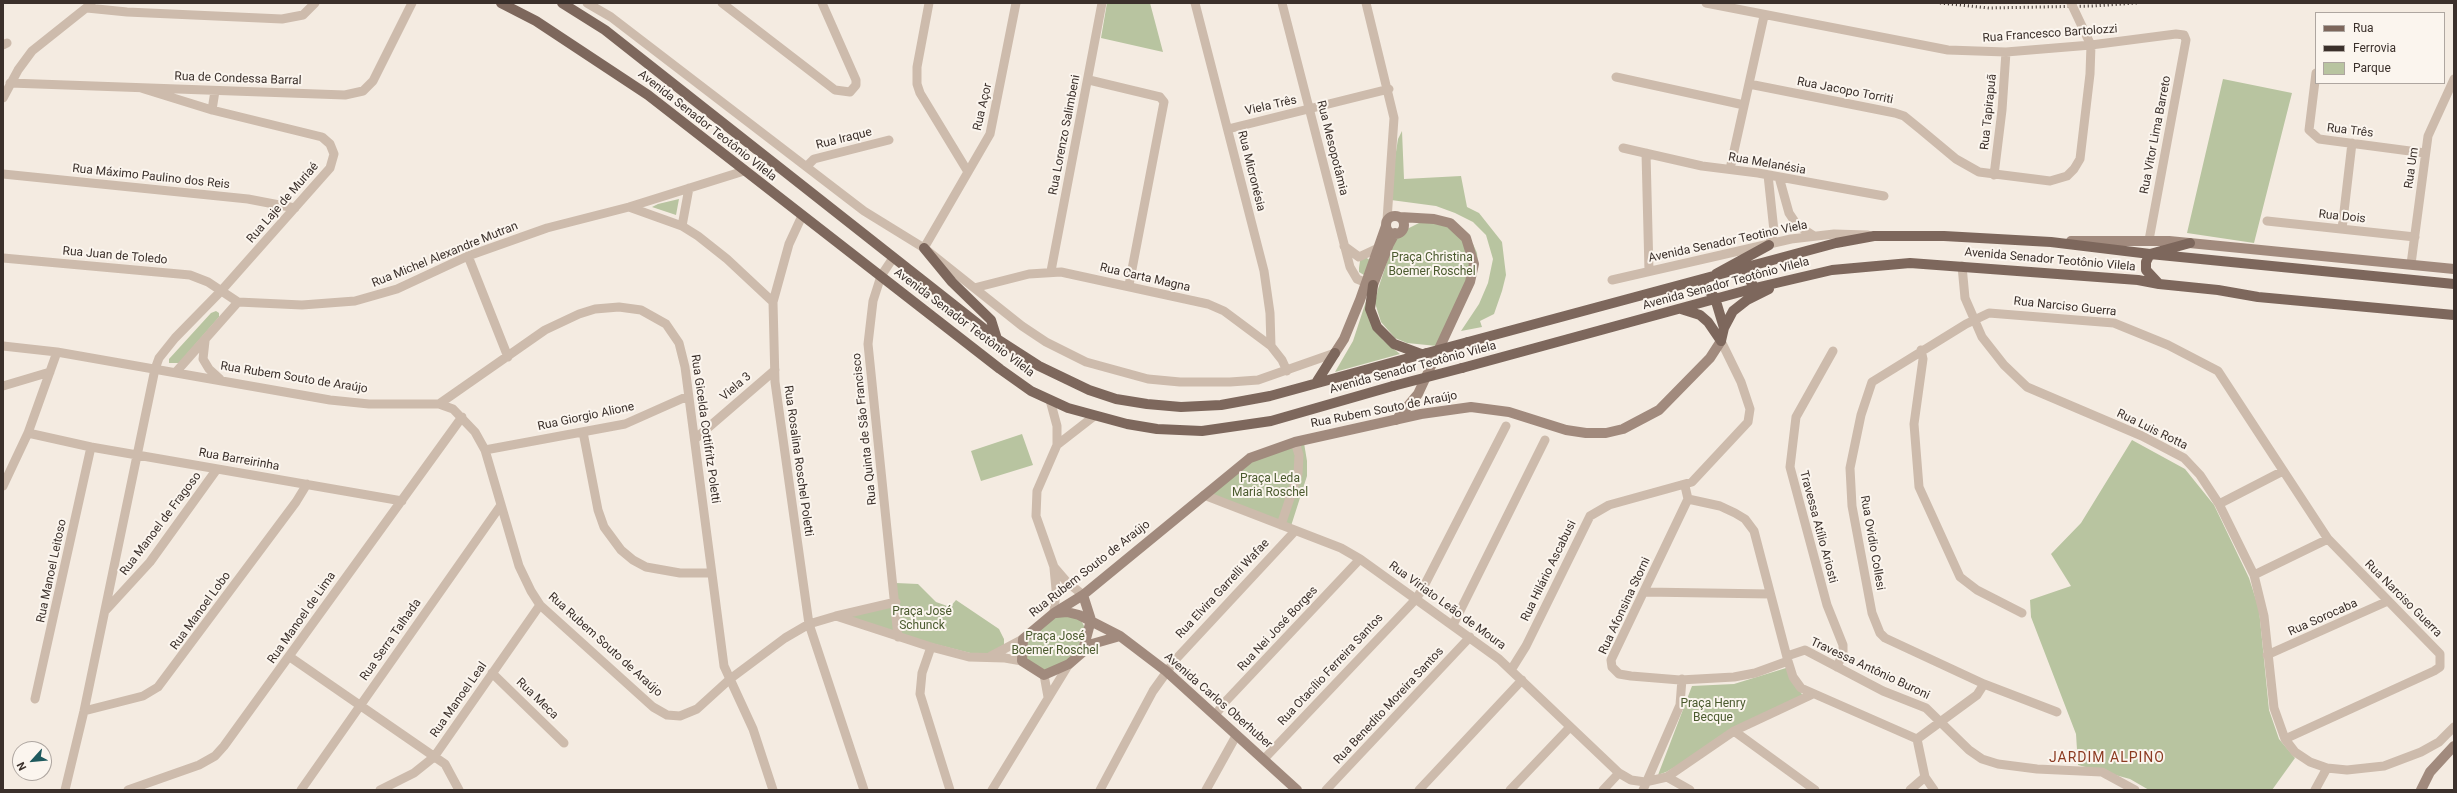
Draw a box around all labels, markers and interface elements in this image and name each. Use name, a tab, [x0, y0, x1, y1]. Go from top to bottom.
legend	[2315, 12, 2445, 84]
text: Rua	[2353, 21, 2374, 35]
street label: Rua Francesco Bartolozzi	[1982, 22, 2118, 46]
text: Ferrovia	[2353, 41, 2396, 55]
text: Parque	[2353, 61, 2391, 75]
street label: Avenida Senador Teotônio Vilela	[635, 67, 779, 185]
street label: Rua de Condessa Barral	[174, 70, 302, 88]
street label: Rua Tapirapuã	[1978, 73, 2000, 151]
street label: Rua Lorenzo Salimbeni	[1046, 74, 1084, 196]
street label: Rua Jacopo Torriti	[1796, 75, 1894, 107]
street label: Rua Vitor Lima Barreto	[2137, 75, 2175, 195]
street label: Rua Açor	[971, 82, 995, 132]
street label: Viela Três	[1244, 93, 1298, 119]
street label: Rua Mesopotâmia	[1313, 99, 1351, 197]
street label: Rua Três	[2326, 121, 2374, 141]
street label: Rua Iraque	[815, 125, 873, 153]
street label: Rua Micronésia	[1234, 129, 1268, 213]
street label: Rua Um	[2402, 146, 2422, 190]
street label: Rua Melanésia	[1727, 150, 1807, 178]
street label: Rua Laje de Muriaé	[244, 160, 322, 246]
street label: Rua Máximo Paulino dos Reis	[72, 162, 230, 192]
street label: Rua Dois	[2318, 207, 2366, 227]
street label: Avenida Senador Teotino Viela	[1647, 218, 1809, 266]
street label: Rua Michel Alexandre Mutran	[370, 219, 520, 291]
street label: Rua Juan de Toledo	[62, 244, 168, 268]
street label: Avenida Senador Teotônio Vilela	[1964, 245, 2136, 275]
park label: Praça Christina Boemer Roschel	[1388, 251, 1476, 279]
street label: Avenida Senador Teotônio Vilela	[1641, 255, 1811, 313]
street label: Rua Carta Magna	[1098, 261, 1192, 295]
street label: Avenida Senador Teotônio Vilela	[891, 266, 1037, 380]
street label: Rua Narciso Guerra	[2013, 294, 2117, 320]
street label: Avenida Senador Teotônio Vilela	[1328, 339, 1498, 397]
street label: Rua Quinta de São Francisco	[850, 352, 880, 506]
street label: Rua Gicelda Cottifritz Poletti	[687, 354, 723, 504]
street label: Rua Rubem Souto de Araújo	[219, 359, 369, 397]
street label: Viela 3	[718, 370, 754, 404]
street label: Rua Rosalina Roschel Poletti	[780, 385, 816, 537]
street label: Rua Rubem Souto de Araújo	[1310, 389, 1458, 431]
street label: Rua Giorgio Alione	[536, 400, 636, 434]
street label: Rua Luis Rotta	[2114, 407, 2190, 453]
street label: Rua Barreirinha	[198, 446, 280, 474]
street label: Rua Manoel de Fragoso	[117, 469, 205, 579]
street label: Travessa Atílio Ariosti	[1796, 469, 1840, 585]
park label: Praça Leda Maria Roschel	[1232, 472, 1308, 500]
street label: Rua Ovidio Collesi	[1857, 494, 1887, 592]
street label: Rua Rubem Souto de Araújo	[1027, 517, 1153, 621]
street label: Rua Manoel Leitoso	[34, 518, 70, 624]
street label: Rua Hilário Ascabusi	[1518, 518, 1580, 624]
street label: Rua Elvira Garrelli Wafae	[1173, 536, 1273, 642]
street label: Rua Afonsina Storni	[1596, 555, 1654, 657]
street label: Rua Narciso Guerra	[2361, 557, 2445, 641]
street label: Rua Viriato Leão de Moura	[1386, 559, 1508, 653]
street label: Rua Manoel Lobo	[168, 569, 234, 653]
street label: Rua Manoel de Lima	[265, 569, 339, 667]
street label: Rua Nei José Borges	[1235, 584, 1321, 674]
street label: Rua Rubem Souto de Araújo	[545, 590, 665, 700]
street label: Rua Serra Talhada	[357, 596, 425, 684]
street label: Rua Sorocaba	[2286, 596, 2360, 640]
park label: Praça José Schunck	[892, 605, 952, 633]
street label: Rua Otacílio Ferreira Santos	[1275, 611, 1387, 729]
park label: Praça José Boemer Roschel	[1011, 630, 1099, 658]
street label: Travessa Antônio Buroni	[1808, 635, 1932, 703]
street label: Rua Benedito Moreira Santos	[1331, 645, 1447, 767]
street label: Avenida Carlos Oberhuber	[1161, 650, 1275, 752]
street label: Rua Manoel Leal	[428, 660, 490, 740]
street label: Rua Meca	[513, 675, 561, 723]
park label: Praça Henry Becque	[1680, 697, 1746, 725]
north arrow	[12, 741, 52, 781]
district label: JARDIM ALPINO	[2049, 750, 2165, 766]
text: N	[14, 760, 29, 773]

